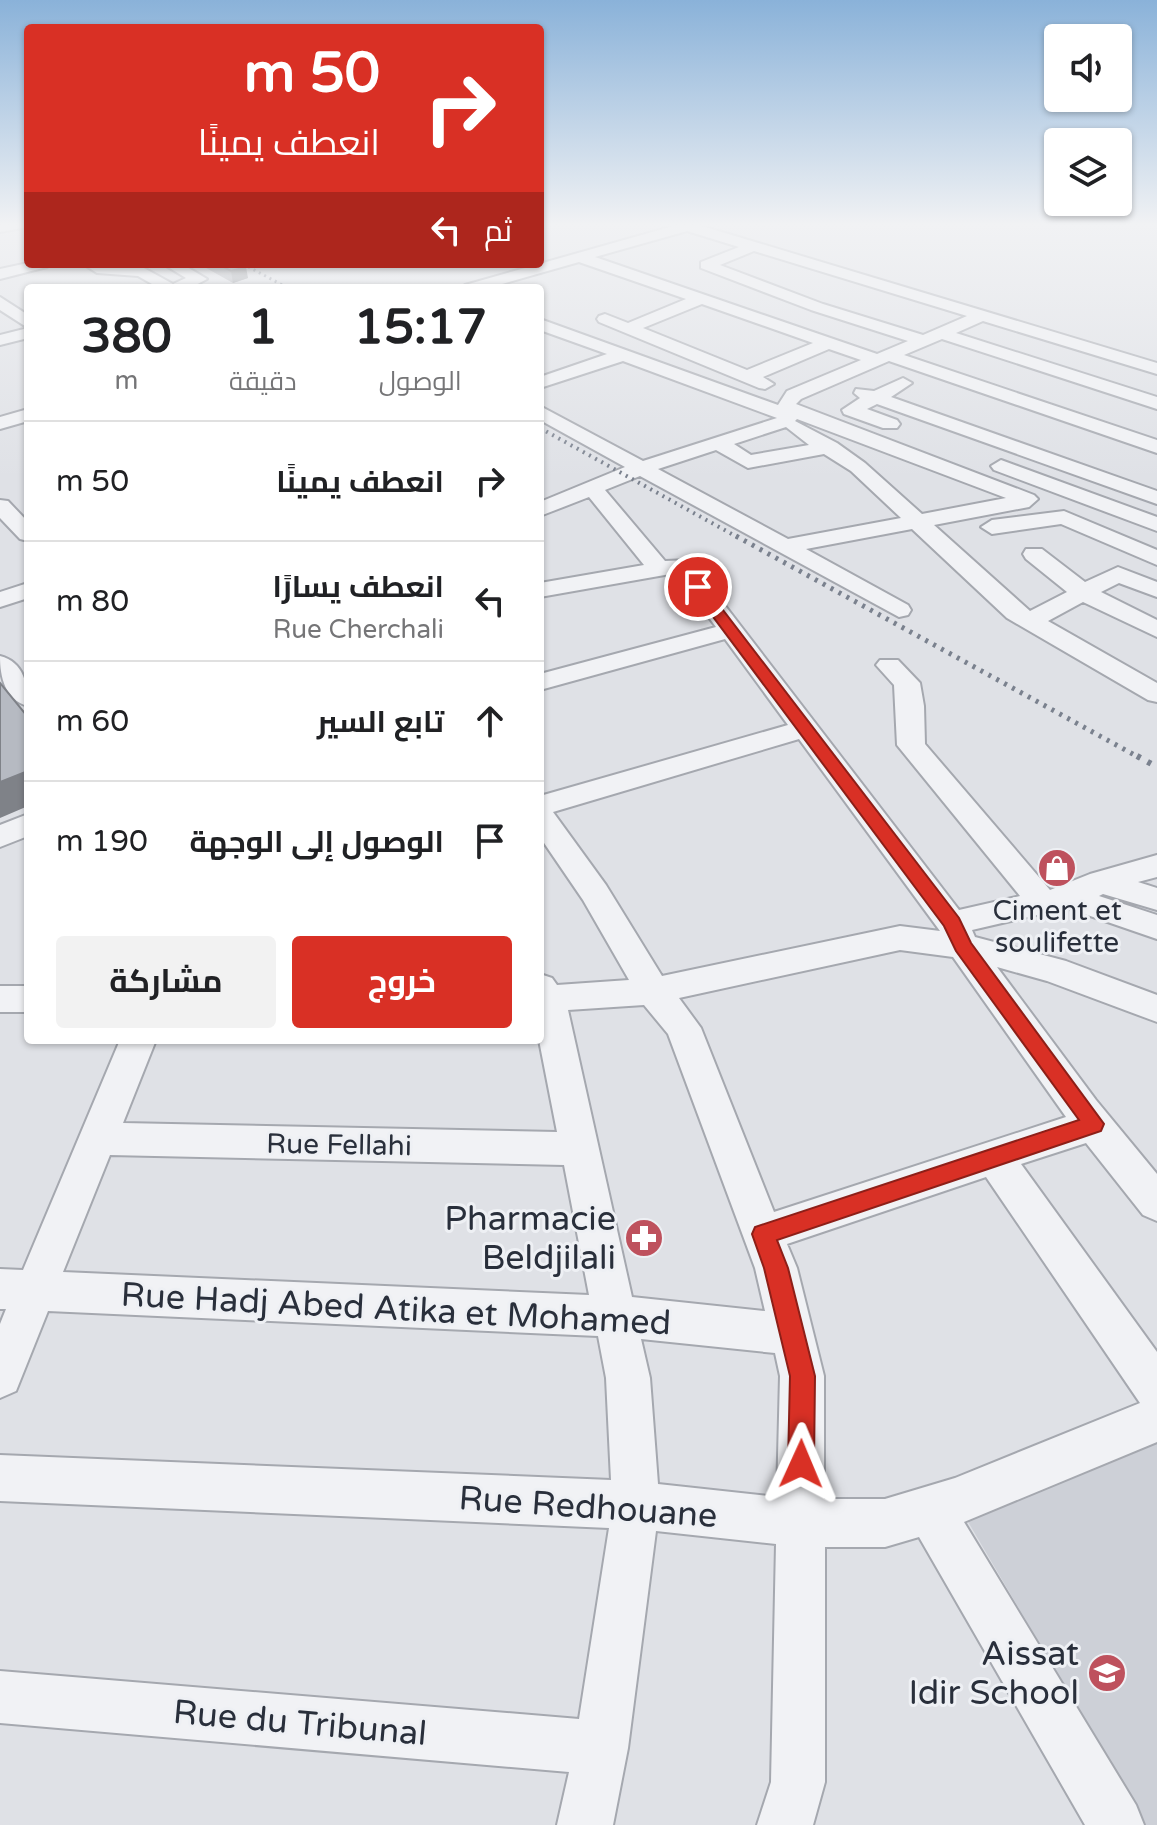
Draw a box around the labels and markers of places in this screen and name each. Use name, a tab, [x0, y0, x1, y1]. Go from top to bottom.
pin	[664, 553, 732, 621]
shop icon: Ciment et soulifette	[1036, 847, 1078, 889]
place label: Ciment et soulifette	[992, 894, 1122, 960]
place label: Pharmacie Beldjilali	[444, 1199, 616, 1279]
pharmacy icon: Pharmacie Beldjilali	[623, 1217, 665, 1259]
place label: Aissat Idir School	[908, 1634, 1079, 1714]
school or university icon: Aissat Idir School	[1086, 1652, 1128, 1694]

